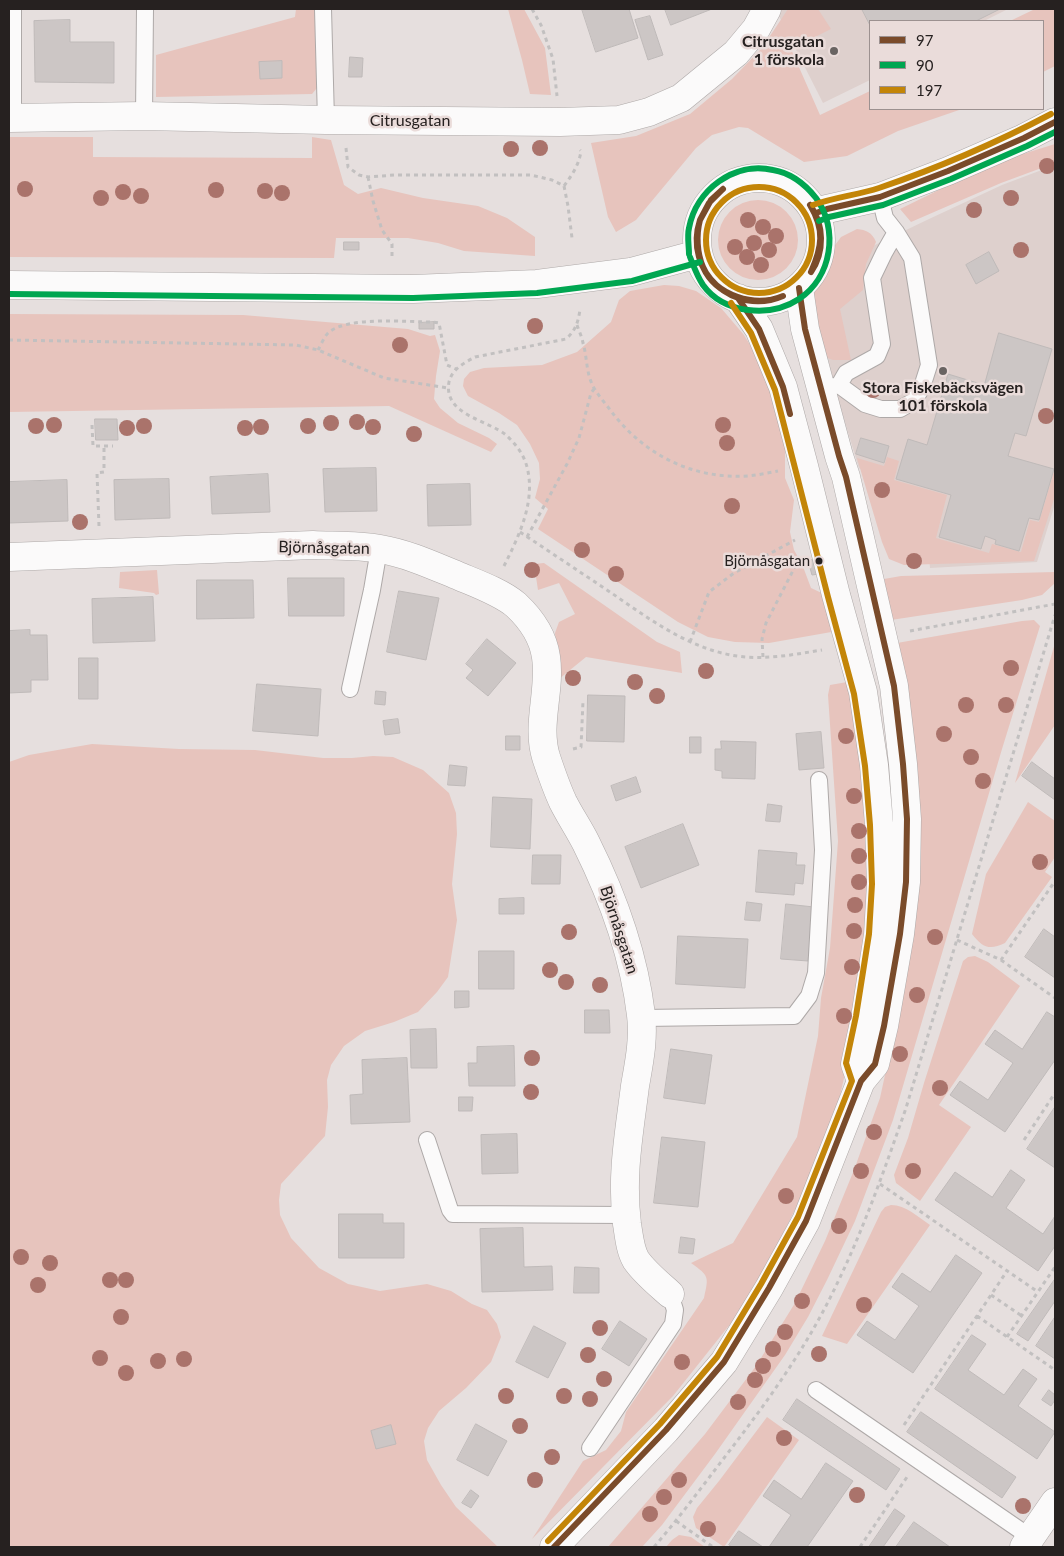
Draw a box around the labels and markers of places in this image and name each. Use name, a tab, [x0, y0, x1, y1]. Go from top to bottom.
place label: Citrusgatan 1 förskola	[742, 32, 824, 70]
marker: Citrusgatan 1 förskola	[828, 45, 840, 57]
marker: Stora Fiskebäcksvägen 101 förskola	[937, 365, 949, 377]
place label: Stora Fiskebäcksvägen 101 förskola	[863, 378, 1023, 416]
place label: Björnåsgatan	[724, 552, 810, 570]
marker: Björnåsgatan	[814, 556, 824, 566]

